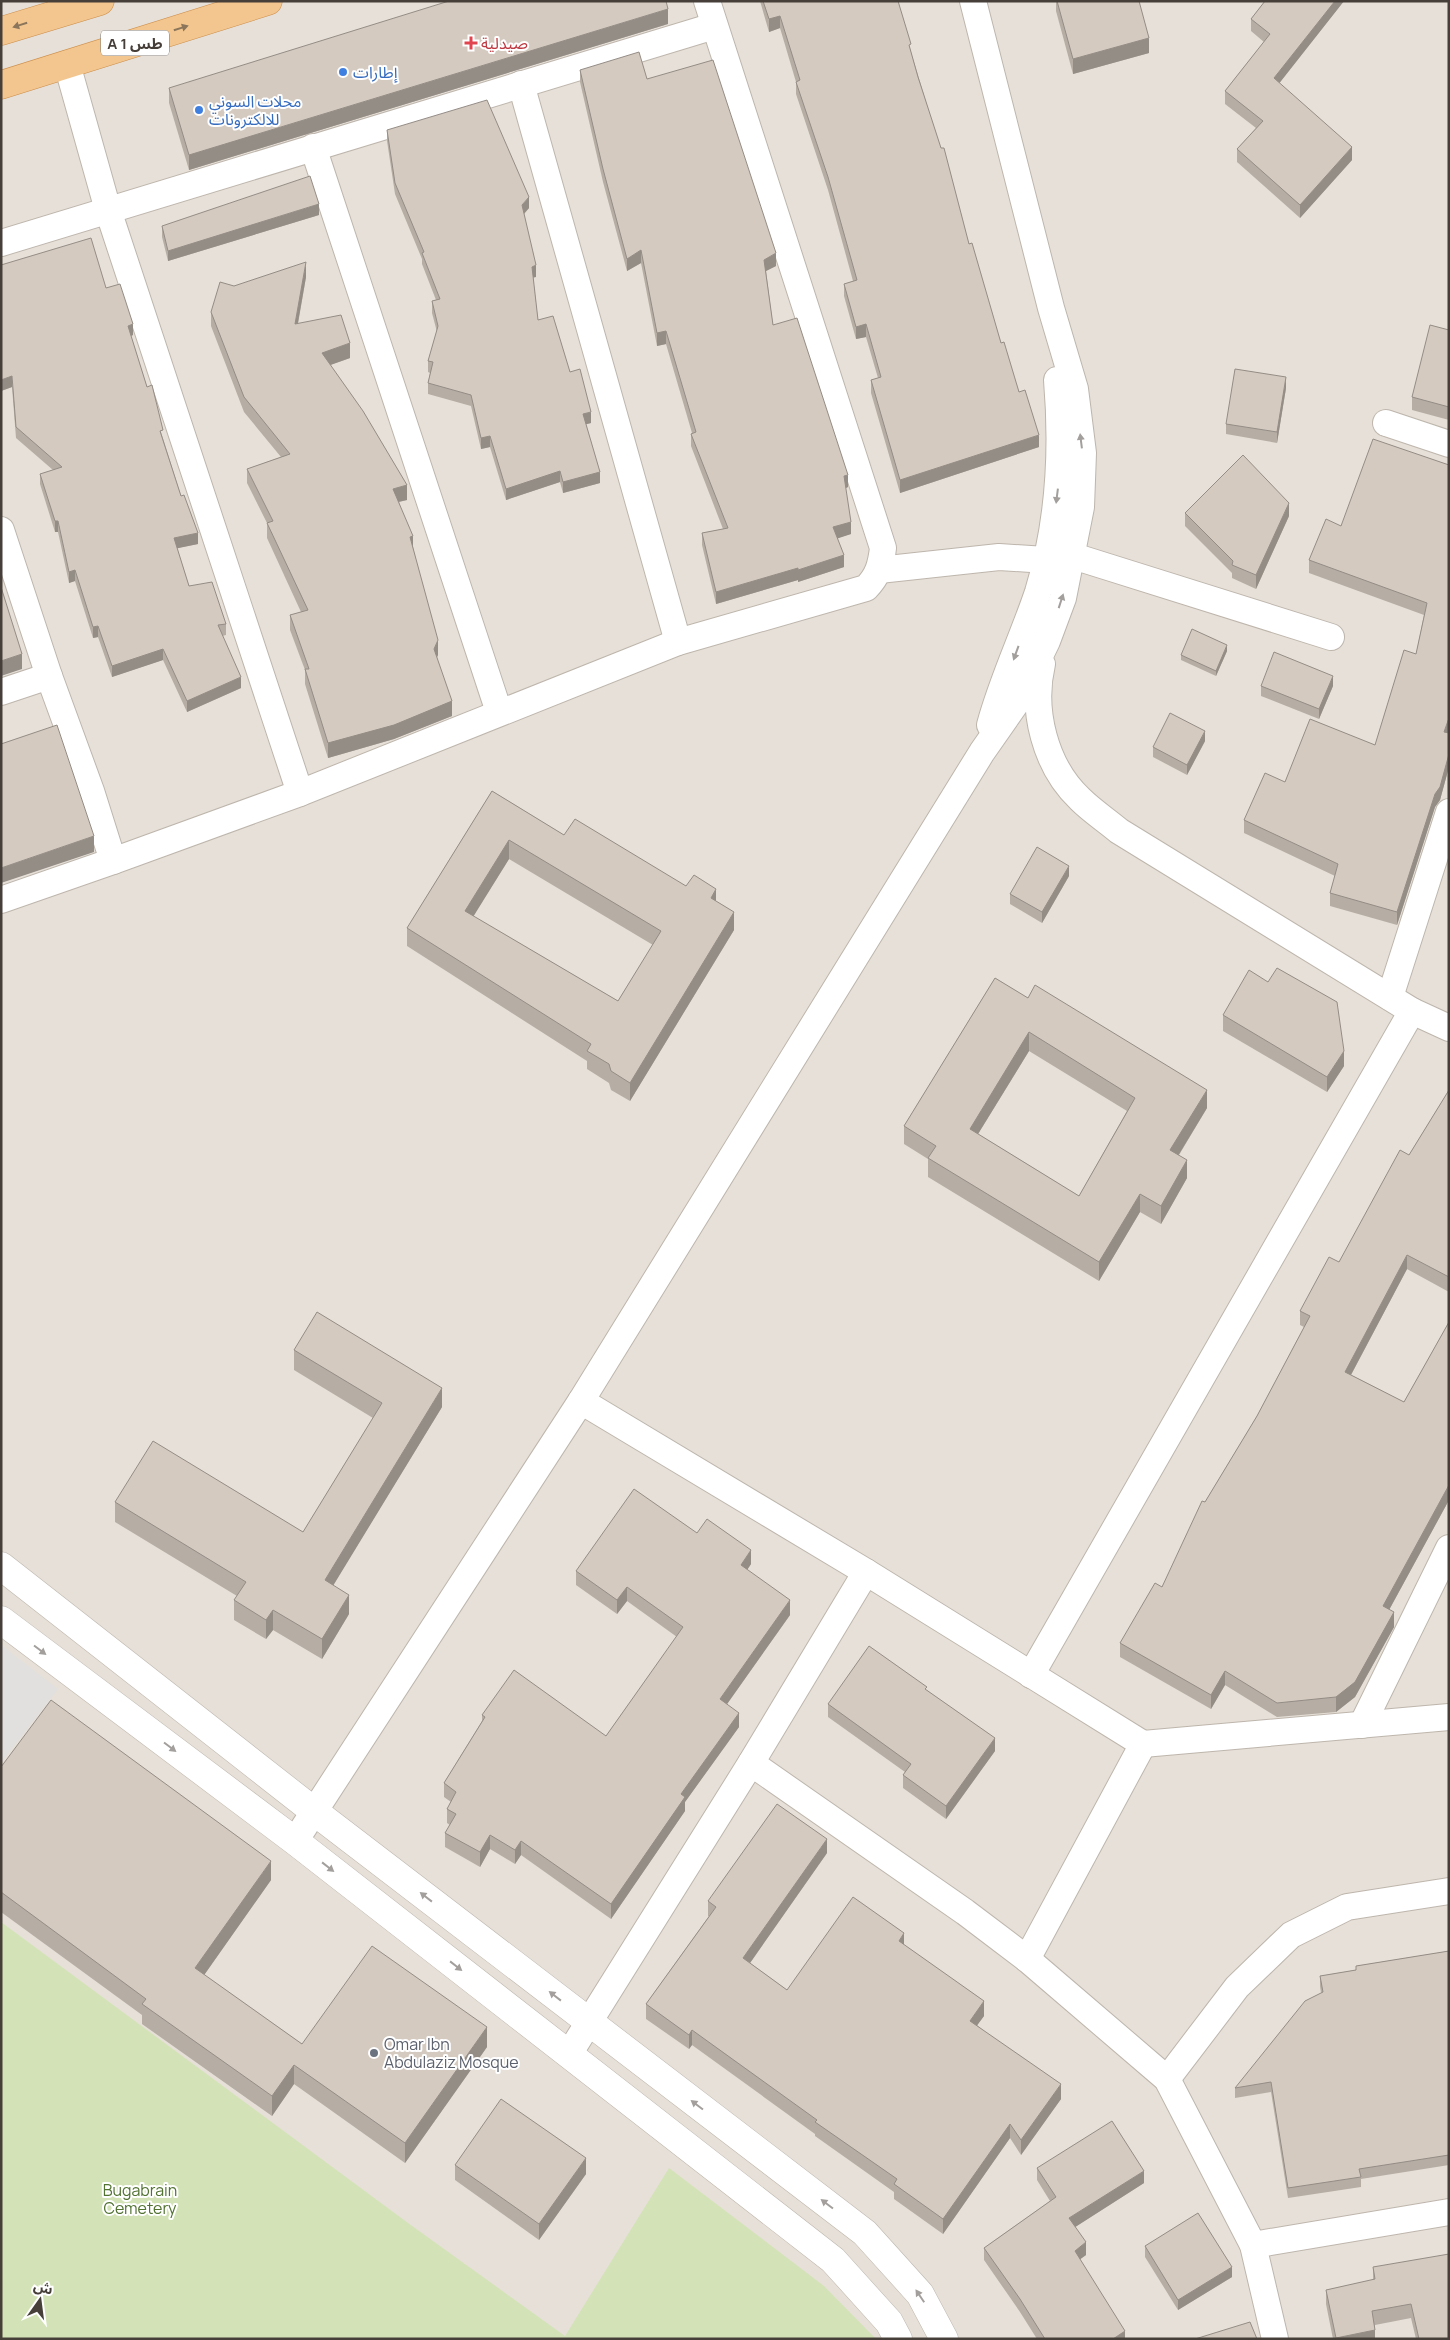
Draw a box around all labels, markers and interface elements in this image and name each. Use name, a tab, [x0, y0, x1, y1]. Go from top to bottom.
one-way arrow	[12, 22, 27, 30]
one-way arrow	[174, 24, 189, 32]
road number: A 1 طس	[101, 30, 169, 56]
place label: صيدلية	[481, 32, 528, 54]
marker: صيدلية	[465, 37, 477, 49]
place label: إطارات	[353, 61, 398, 83]
marker: إطارات	[337, 66, 349, 78]
place label: محلات السوني للالكترونات	[209, 90, 301, 130]
marker: محلات السوني للالكترونات	[193, 104, 205, 116]
one-way arrow	[1077, 433, 1085, 449]
one-way arrow	[1053, 489, 1061, 505]
one-way arrow	[1058, 594, 1065, 609]
one-way arrow	[1012, 646, 1020, 661]
one-way arrow	[33, 1644, 46, 1655]
one-way arrow	[163, 1742, 176, 1753]
one-way arrow	[321, 1861, 334, 1872]
one-way arrow	[420, 1891, 433, 1902]
one-way arrow	[449, 1961, 462, 1972]
one-way arrow	[548, 1990, 561, 2001]
place label: Omar Ibn Abdulaziz Mosque	[384, 2033, 519, 2073]
marker: Omar Ibn Abdulaziz Mosque	[368, 2047, 380, 2059]
one-way arrow	[691, 2100, 704, 2111]
park label: Bugabrain Cemetery	[103, 2179, 177, 2219]
one-way arrow	[820, 2199, 833, 2209]
north arrow	[15, 2275, 65, 2325]
text: ش	[32, 2275, 55, 2298]
one-way arrow	[915, 2290, 925, 2303]

